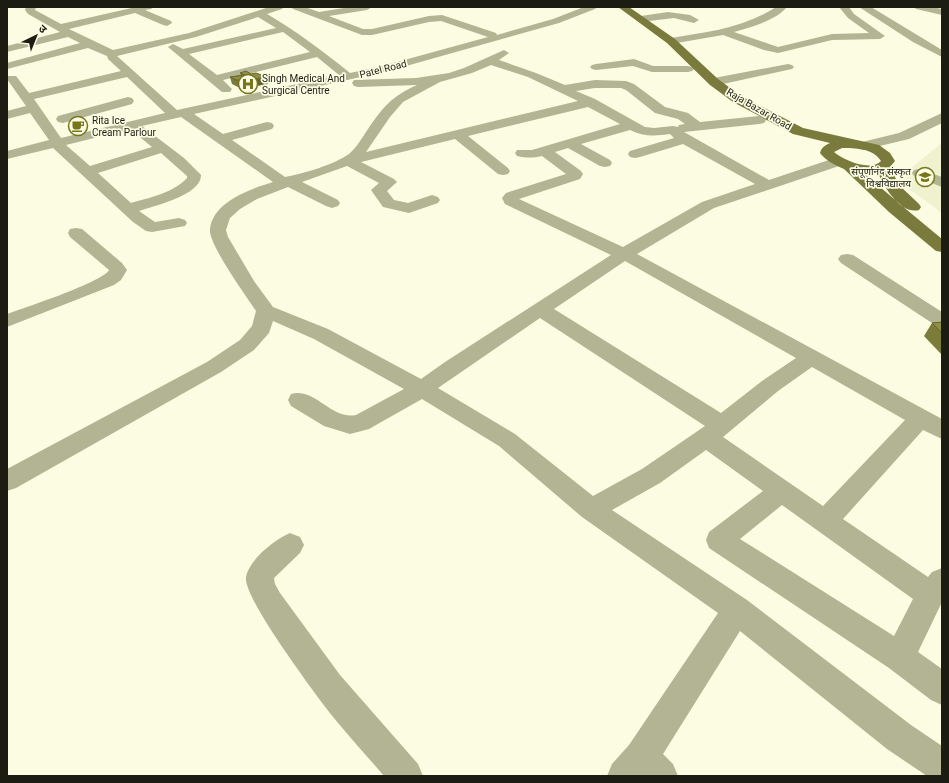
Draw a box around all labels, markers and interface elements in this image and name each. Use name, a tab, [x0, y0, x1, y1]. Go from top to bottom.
north arrow	[16, 16, 56, 56]
text: उ	[36, 22, 50, 36]
street label: Patel Road	[358, 58, 408, 80]
hospital icon: Singh Medical And Surgical Centre	[237, 73, 259, 95]
place label: Singh Medical And Surgical Centre	[262, 73, 345, 96]
street label: Raja Bazar Road	[725, 86, 793, 132]
cafe icon: Rita Ice Cream Parlour	[67, 115, 89, 137]
place label: Rita Ice Cream Parlour	[92, 115, 157, 138]
place label: संपूर्णानंद संस्कृत विश्वविद्यालय	[851, 166, 911, 189]
school or university icon: संपूर्णानंद संस्कृत विश्वविद्यालय	[914, 166, 936, 188]

